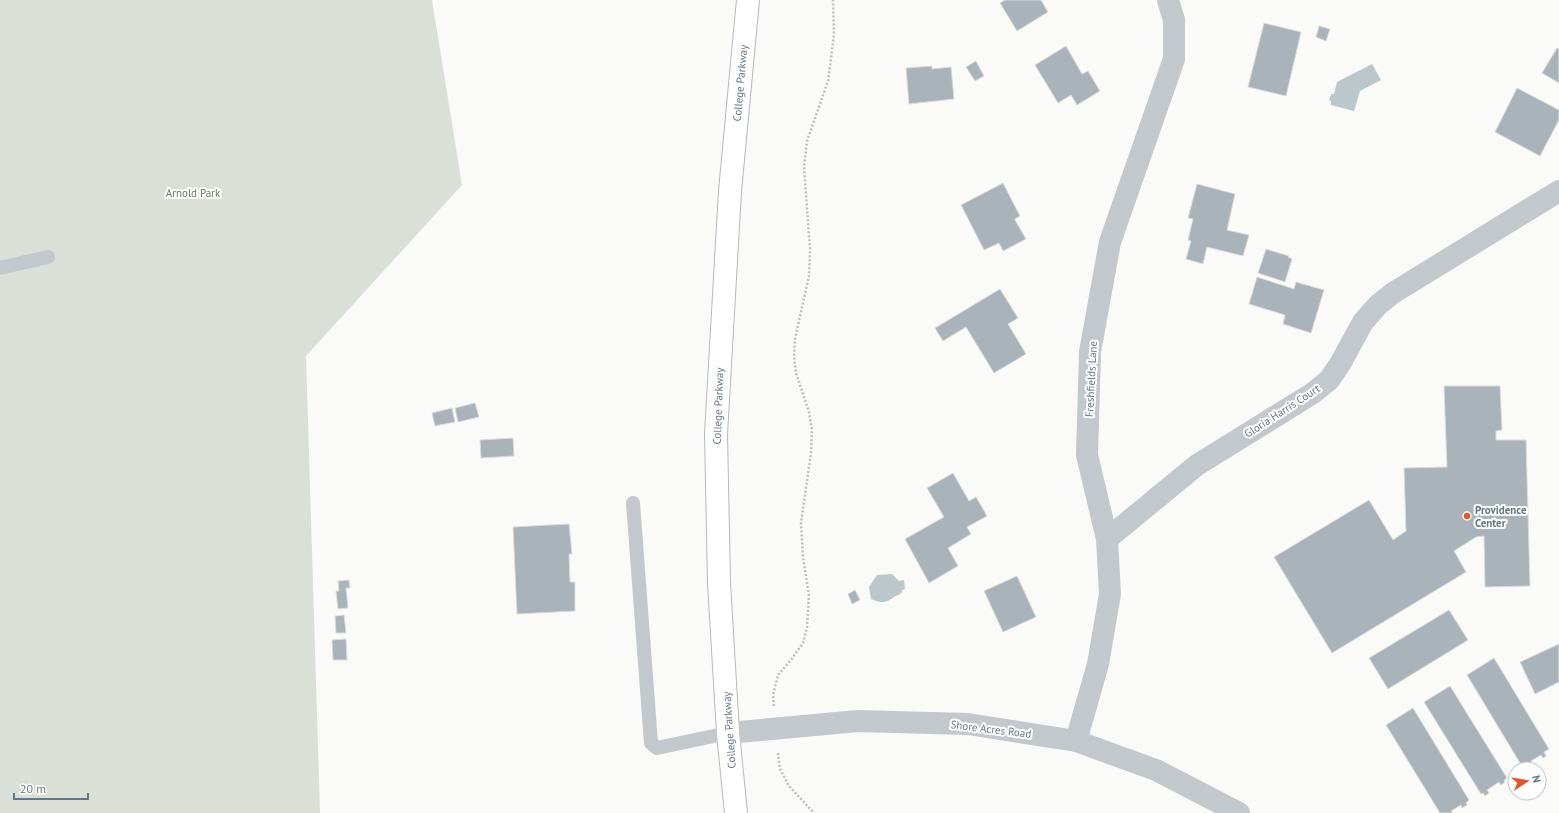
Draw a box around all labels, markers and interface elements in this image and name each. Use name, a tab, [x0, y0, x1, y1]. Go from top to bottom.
street label: College Parkway	[730, 43, 750, 122]
park label: Arnold Park	[166, 186, 221, 200]
street label: Freshfields Lane	[1082, 340, 1100, 418]
street label: College Parkway	[710, 366, 726, 445]
street label: Gloria Harris Court	[1242, 381, 1323, 441]
place label: Providence Center	[1475, 503, 1527, 530]
marker: Providence Center	[1462, 511, 1472, 521]
street label: College Parkway	[719, 690, 739, 769]
street label: Shore Acres Road	[950, 717, 1032, 741]
north arrow	[1507, 761, 1547, 801]
text: N	[1529, 774, 1544, 784]
scale bar	[14, 775, 88, 801]
text: 20 m	[20, 781, 46, 796]

